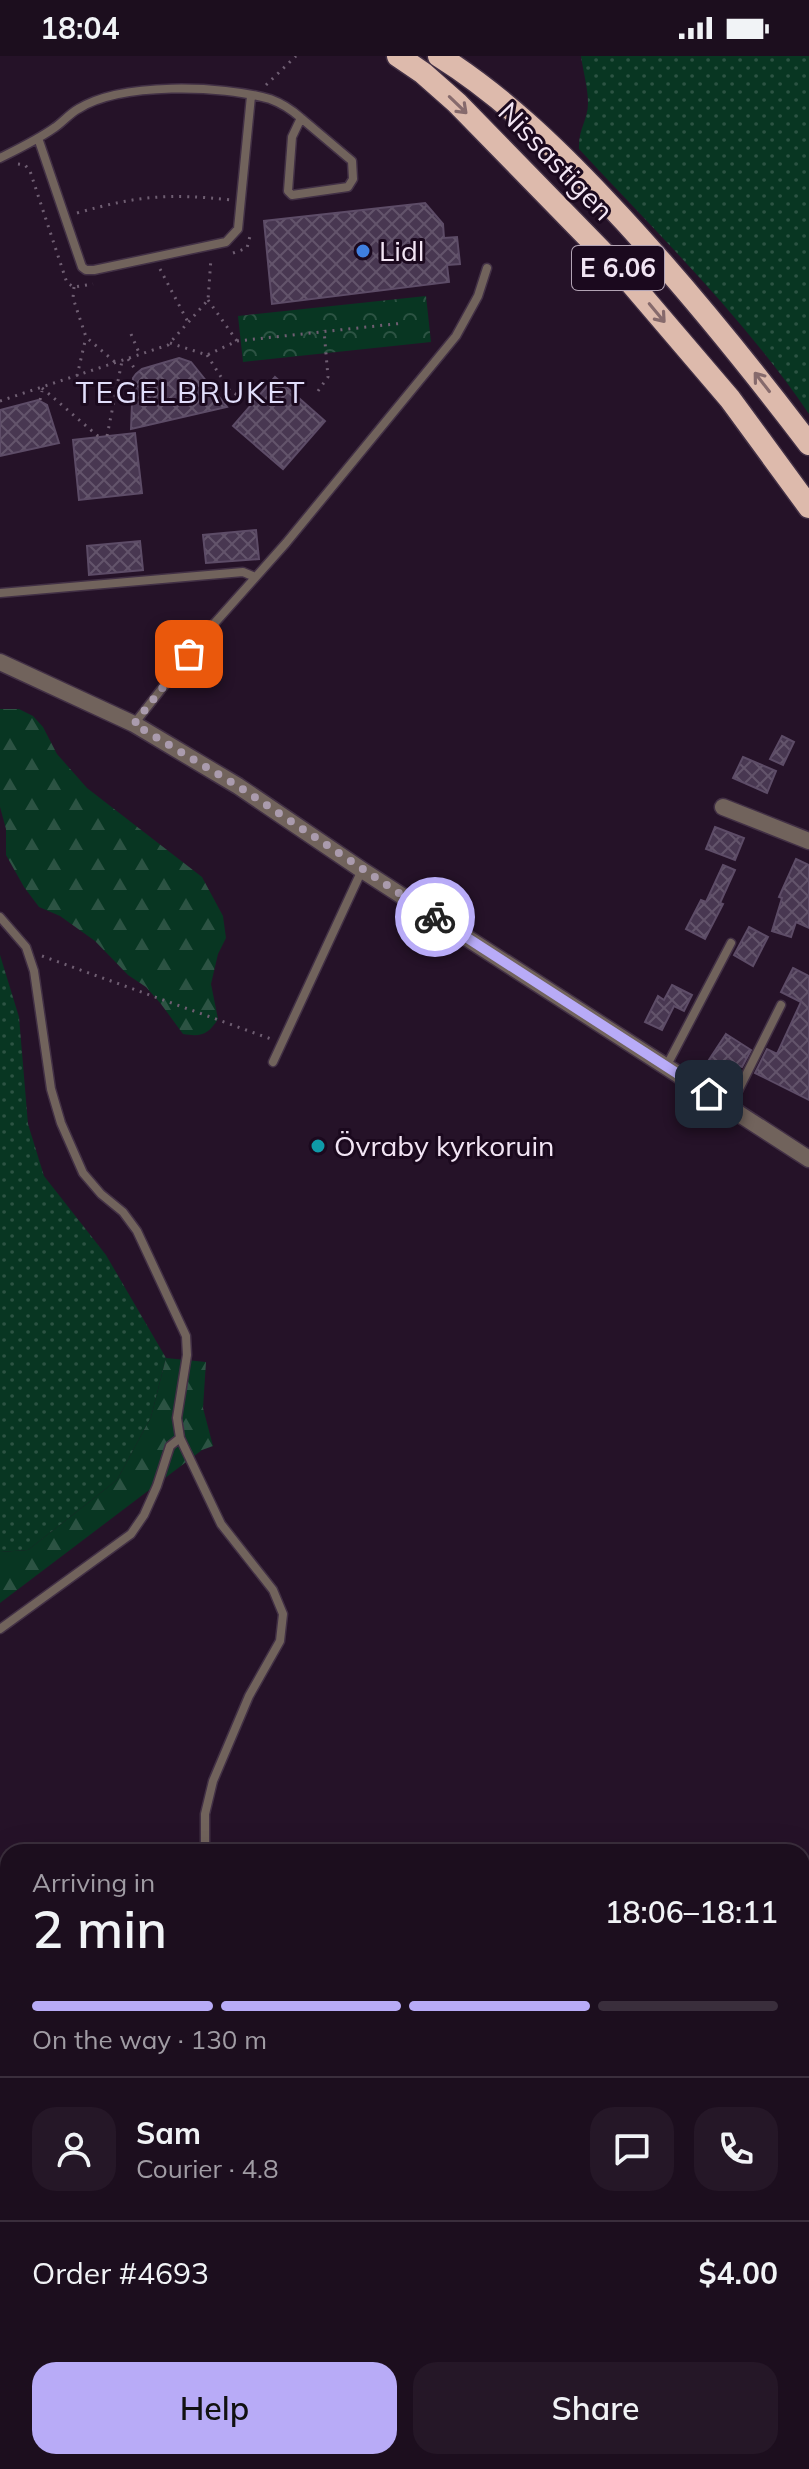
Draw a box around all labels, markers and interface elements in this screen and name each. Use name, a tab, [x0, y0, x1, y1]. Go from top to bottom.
text: 18:04	[40, 9, 119, 47]
street label: Nissastigen	[491, 94, 621, 227]
one-way arrow	[448, 95, 467, 114]
place label: Lidl	[379, 233, 424, 268]
marker: Lidl	[354, 242, 372, 260]
road number: E 6.06	[572, 246, 664, 290]
one-way arrow	[648, 303, 666, 323]
one-way arrow	[754, 372, 771, 393]
district label: TEGELBRUKET	[75, 373, 307, 411]
pin	[155, 620, 223, 688]
icon: bag	[167, 632, 211, 676]
courier	[395, 877, 475, 957]
icon: bike	[413, 895, 457, 939]
pin	[675, 1060, 743, 1128]
icon: home	[687, 1072, 731, 1116]
place label: Övraby kyrkoruin	[334, 1128, 555, 1163]
marker: Övraby kyrkoruin	[309, 1137, 327, 1155]
text: Arriving in	[32, 1866, 155, 1899]
text: 18:06–18:11	[605, 1893, 778, 1931]
text: 2 min	[32, 1896, 167, 1961]
text: On the way · 130 m	[32, 2023, 267, 2056]
button: person	[32, 2107, 116, 2191]
button: chat	[590, 2107, 674, 2191]
button: phone	[694, 2107, 778, 2191]
text: Sam	[136, 2114, 201, 2152]
text: Courier · 4.8	[136, 2152, 279, 2185]
text: Order #4693	[32, 2254, 209, 2292]
text: $4.00	[699, 2254, 778, 2292]
button: Help	[32, 2362, 397, 2454]
button: Share	[413, 2362, 778, 2454]

